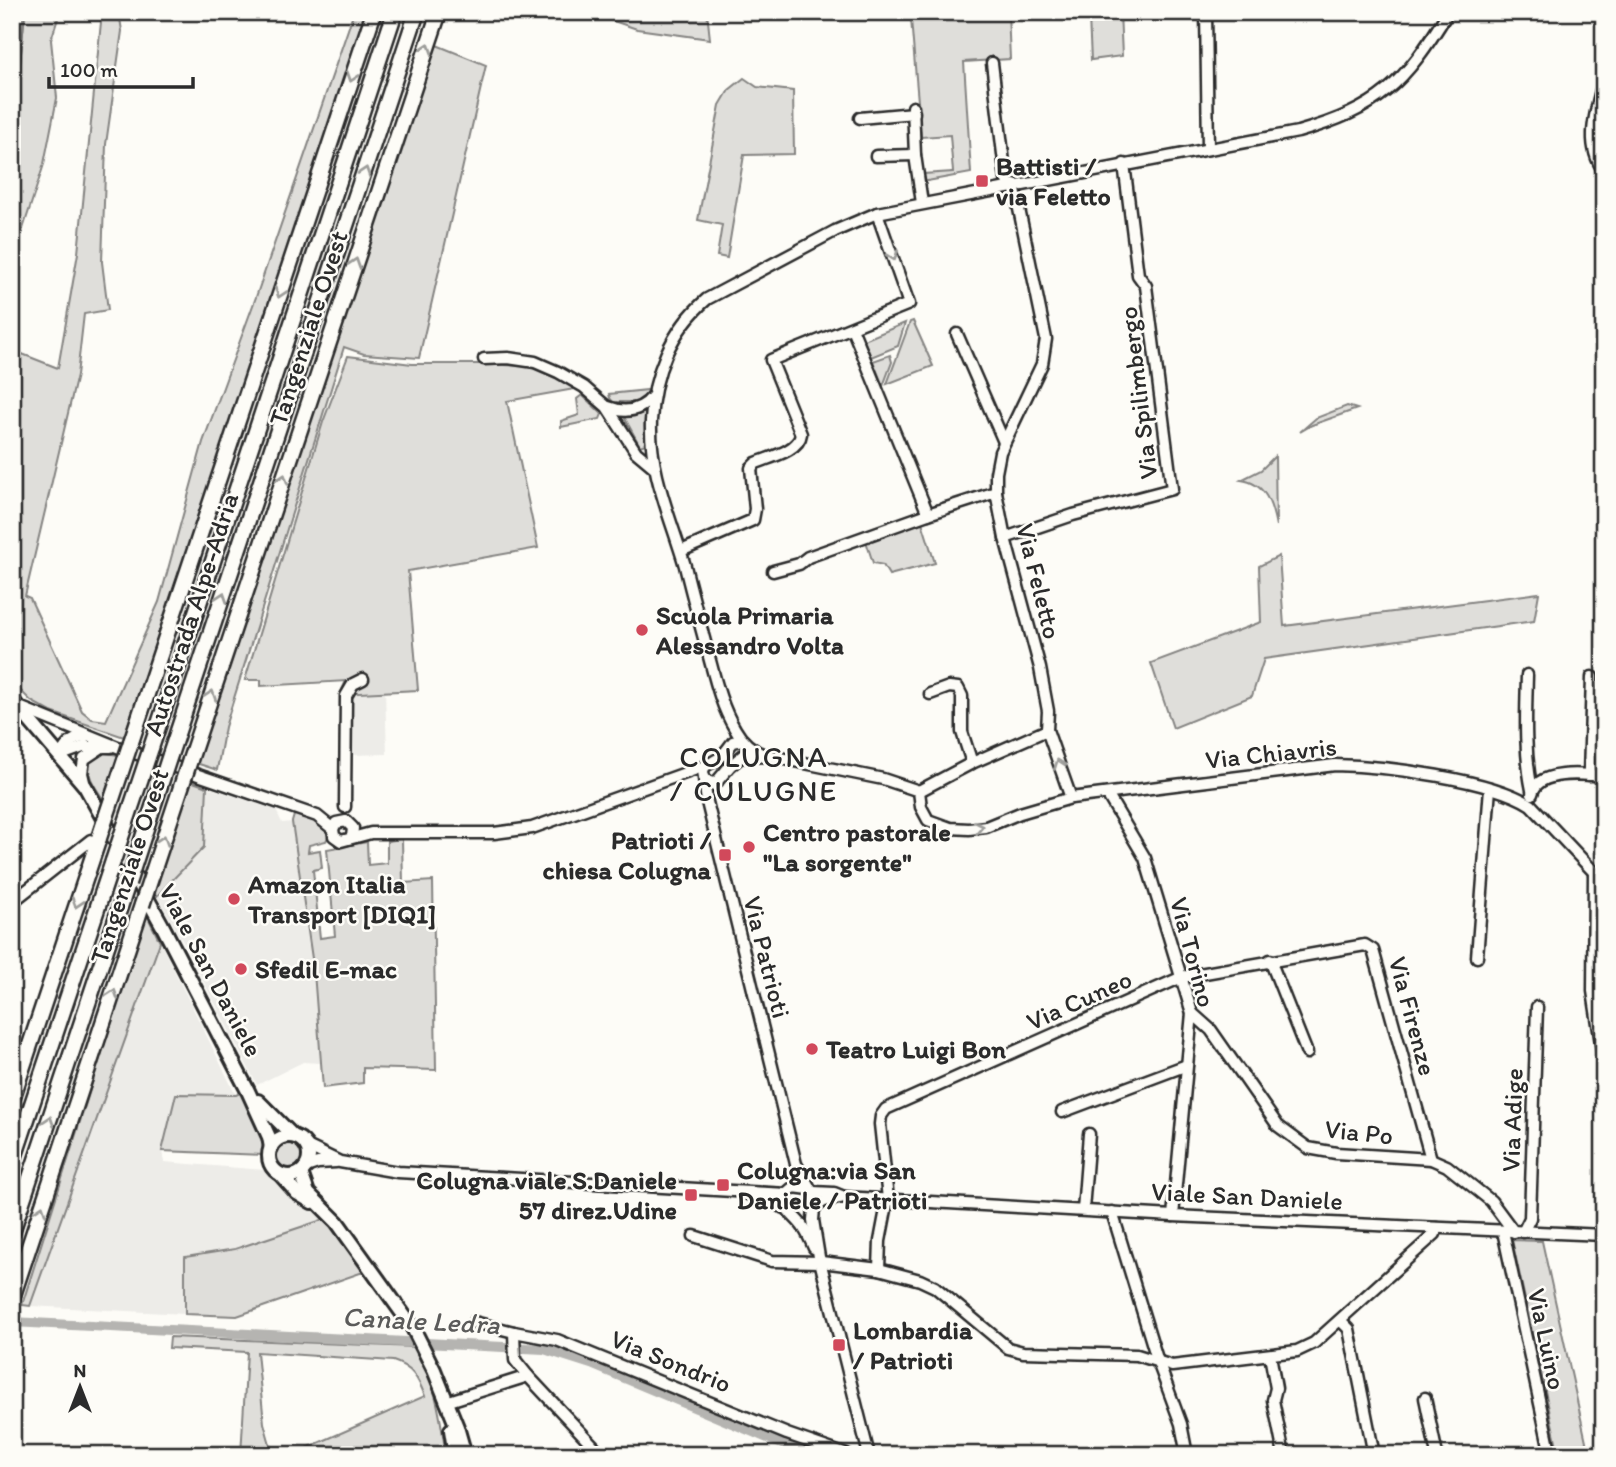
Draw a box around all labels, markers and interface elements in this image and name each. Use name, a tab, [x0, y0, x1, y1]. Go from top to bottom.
one-way arrow	[419, 42, 434, 54]
scale bar	[49, 46, 192, 90]
text: 100 m	[60, 57, 118, 82]
one-way arrow	[346, 70, 360, 83]
place label: Battisti / via Feletto	[996, 150, 1111, 212]
one-way arrow	[356, 167, 371, 179]
marker: Battisti / via Feletto	[974, 173, 990, 189]
street label: Tangenziale Ovest	[261, 226, 355, 429]
one-way arrow	[885, 250, 899, 262]
one-way arrow	[347, 258, 362, 270]
one-way arrow	[274, 286, 289, 298]
street label: Via Spilimbergo	[1112, 305, 1164, 481]
one-way arrow	[275, 474, 289, 486]
street label: Autostrada Alpe-Adria	[137, 488, 246, 740]
street label: Via Feletto	[1009, 520, 1069, 642]
one-way arrow	[214, 591, 229, 603]
place label: Scuola Primaria Alessandro Volta	[655, 599, 844, 661]
marker: Scuola Primaria Alessandro Volta	[634, 622, 650, 638]
one-way arrow	[203, 689, 217, 702]
street label: Via Chiavris	[1204, 730, 1338, 776]
district label: COLUGNA / CULUGNE	[670, 738, 838, 809]
one-way arrow	[1053, 759, 1067, 771]
street label: Tangenziale Ovest	[82, 764, 176, 967]
place label: Centro pastorale "La sorgente"	[763, 816, 951, 878]
one-way arrow	[973, 821, 985, 836]
place label: Patrioti / chiesa Colugna	[542, 824, 712, 886]
one-way arrow	[155, 835, 169, 847]
marker: Centro pastorale "La sorgente"	[741, 839, 757, 855]
marker: Patrioti / chiesa Colugna	[717, 847, 733, 863]
place label: Amazon Italia Transport [DIQ1]	[247, 868, 436, 930]
street label: Viale San Daniele	[152, 878, 270, 1062]
marker: Amazon Italia Transport [DIQ1]	[226, 891, 242, 907]
street label: Via Patrioti	[736, 893, 798, 1021]
street label: Via Torino	[1163, 894, 1223, 1010]
one-way arrow	[71, 897, 86, 909]
place label: Sfedil E-mac	[255, 953, 397, 985]
street label: Via Firenze	[1382, 953, 1444, 1079]
marker: Sfedil E-mac	[233, 961, 249, 977]
street label: Via Cuneo	[1021, 963, 1137, 1037]
one-way arrow	[104, 988, 119, 1000]
place label: Teatro Luigi Bon	[825, 1033, 1006, 1065]
marker: Teatro Luigi Bon	[804, 1041, 820, 1057]
street label: Via Adige	[1494, 1068, 1530, 1172]
street label: Via Po	[1323, 1112, 1395, 1152]
one-way arrow	[41, 1115, 55, 1128]
place label: Colugna:via San Daniele / Patrioti	[737, 1154, 927, 1216]
place label: Colugna viale S.Daniele 57 direz.Udine	[416, 1164, 677, 1226]
street label: Viale San Daniele	[1150, 1175, 1344, 1217]
marker: Colugna:via San Daniele / Patrioti	[715, 1177, 731, 1193]
marker: Colugna viale S.Daniele 57 direz.Udine	[683, 1187, 699, 1203]
one-way arrow	[33, 1204, 47, 1216]
street label: Via Luino	[1521, 1285, 1573, 1393]
water label: Canale Ledra	[341, 1299, 502, 1341]
place label: Lombardia / Patrioti	[852, 1314, 973, 1376]
street label: Via Sondrio	[606, 1322, 736, 1400]
marker: Lombardia / Patrioti	[831, 1337, 847, 1353]
north arrow	[46, 1352, 116, 1422]
text: N	[74, 1359, 86, 1382]

